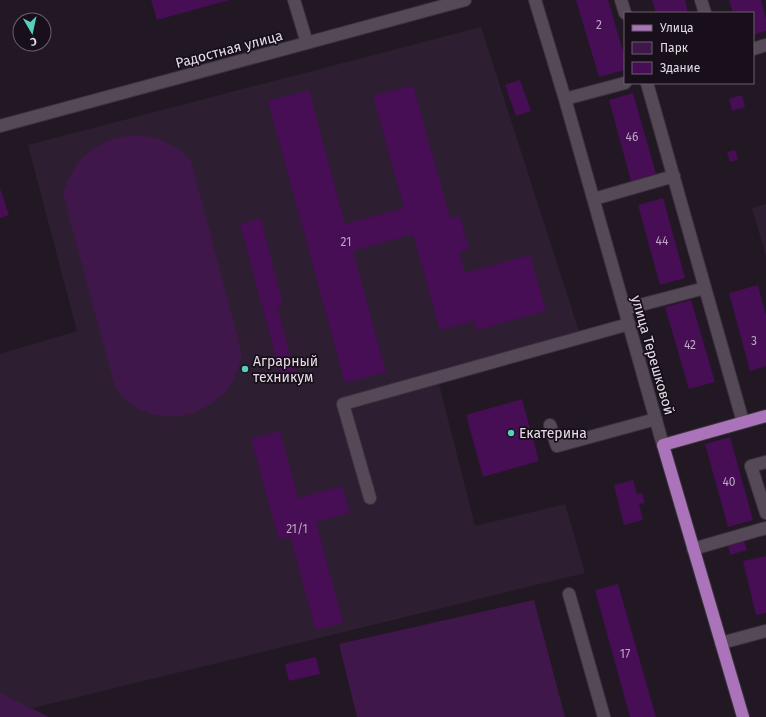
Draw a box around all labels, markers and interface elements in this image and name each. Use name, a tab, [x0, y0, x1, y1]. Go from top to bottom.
north arrow	[12, 12, 52, 52]
legend	[624, 12, 754, 84]
house number: 2	[596, 18, 602, 32]
text: Улица	[660, 21, 694, 35]
street label: Радостная улица	[174, 27, 285, 72]
text: С	[29, 34, 38, 48]
text: Парк	[660, 41, 689, 55]
text: Здание	[660, 61, 700, 75]
house number: 46	[626, 130, 638, 144]
house number: 44	[656, 234, 669, 248]
house number: 21	[341, 235, 351, 249]
street label: улица Терешковой	[627, 293, 678, 417]
house number: 3	[751, 334, 757, 348]
house number: 42	[684, 338, 696, 352]
place label: Аграрный техникум	[253, 353, 318, 386]
marker: Аграрный техникум	[240, 364, 250, 374]
place label: Екатерина	[519, 425, 587, 442]
marker: Екатерина	[506, 428, 516, 438]
house number: 40	[722, 475, 736, 489]
house number: 21/1	[286, 522, 308, 536]
house number: 17	[620, 647, 630, 661]

